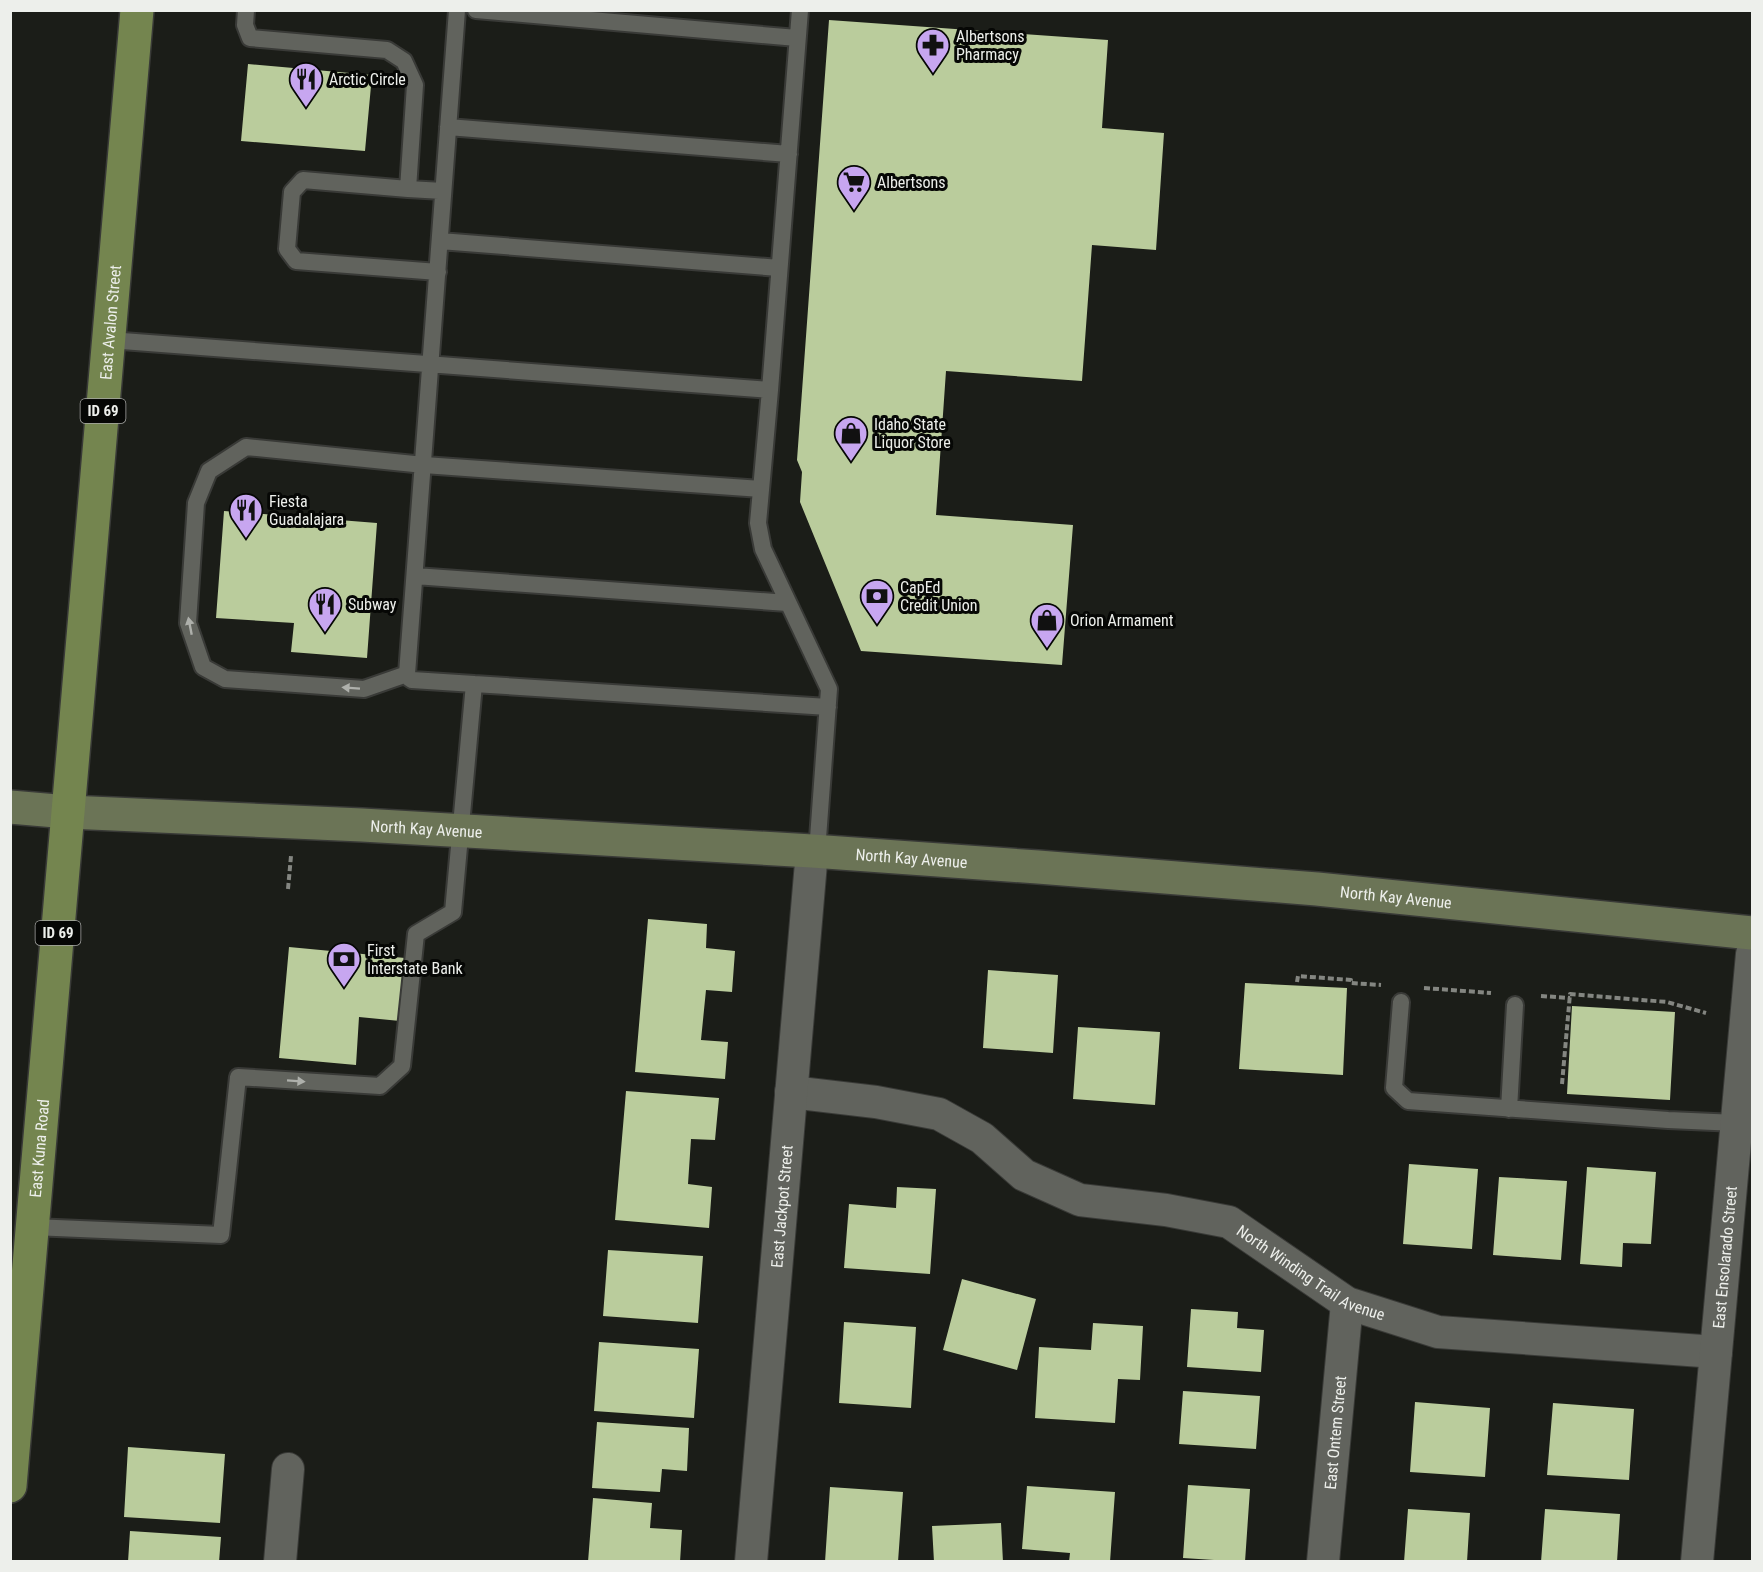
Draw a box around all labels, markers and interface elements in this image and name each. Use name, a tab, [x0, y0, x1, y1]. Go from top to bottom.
pharmacy icon: Albertsons Pharmacy	[915, 27, 951, 74]
place label: Albertsons Pharmacy	[956, 27, 1025, 64]
restaurant icon: Arctic Circle	[288, 61, 324, 108]
place label: Arctic Circle	[329, 70, 406, 89]
supermarket icon: Albertsons	[836, 164, 872, 211]
place label: Albertsons	[877, 173, 946, 192]
street label: East Avalon Street	[96, 264, 125, 381]
road number: ID 69	[80, 399, 126, 423]
shop icon: Idaho State Liquor Store	[833, 415, 869, 462]
place label: Idaho State Liquor Store	[874, 415, 951, 452]
restaurant icon: Fiesta Guadalajara	[228, 492, 264, 539]
place label: Fiesta Guadalajara	[269, 492, 344, 529]
bank icon: CapEd Credit Union	[859, 578, 895, 625]
place label: CapEd Credit Union	[900, 578, 978, 615]
restaurant icon: Subway	[307, 586, 343, 633]
place label: Subway	[348, 595, 397, 614]
shop icon: Orion Armament	[1029, 602, 1065, 649]
place label: Orion Armament	[1070, 611, 1174, 630]
one-way arrow	[185, 616, 194, 635]
one-way arrow	[342, 683, 361, 693]
street label: North Kay Avenue	[370, 817, 483, 842]
street label: North Kay Avenue	[855, 845, 968, 872]
street label: North Kay Avenue	[1339, 882, 1453, 913]
road number: ID 69	[36, 921, 80, 945]
bank icon: First Interstate Bank	[326, 941, 362, 988]
place label: First Interstate Bank	[367, 941, 464, 978]
one-way arrow	[287, 1076, 306, 1086]
street label: East Kuna Road	[26, 1098, 53, 1198]
street label: East Jackpot Street	[767, 1144, 797, 1269]
street label: East Ensolarado Street	[1709, 1185, 1741, 1329]
street label: North Winding Trail Avenue	[1233, 1221, 1387, 1324]
street label: East Ontem Street	[1321, 1375, 1350, 1490]

